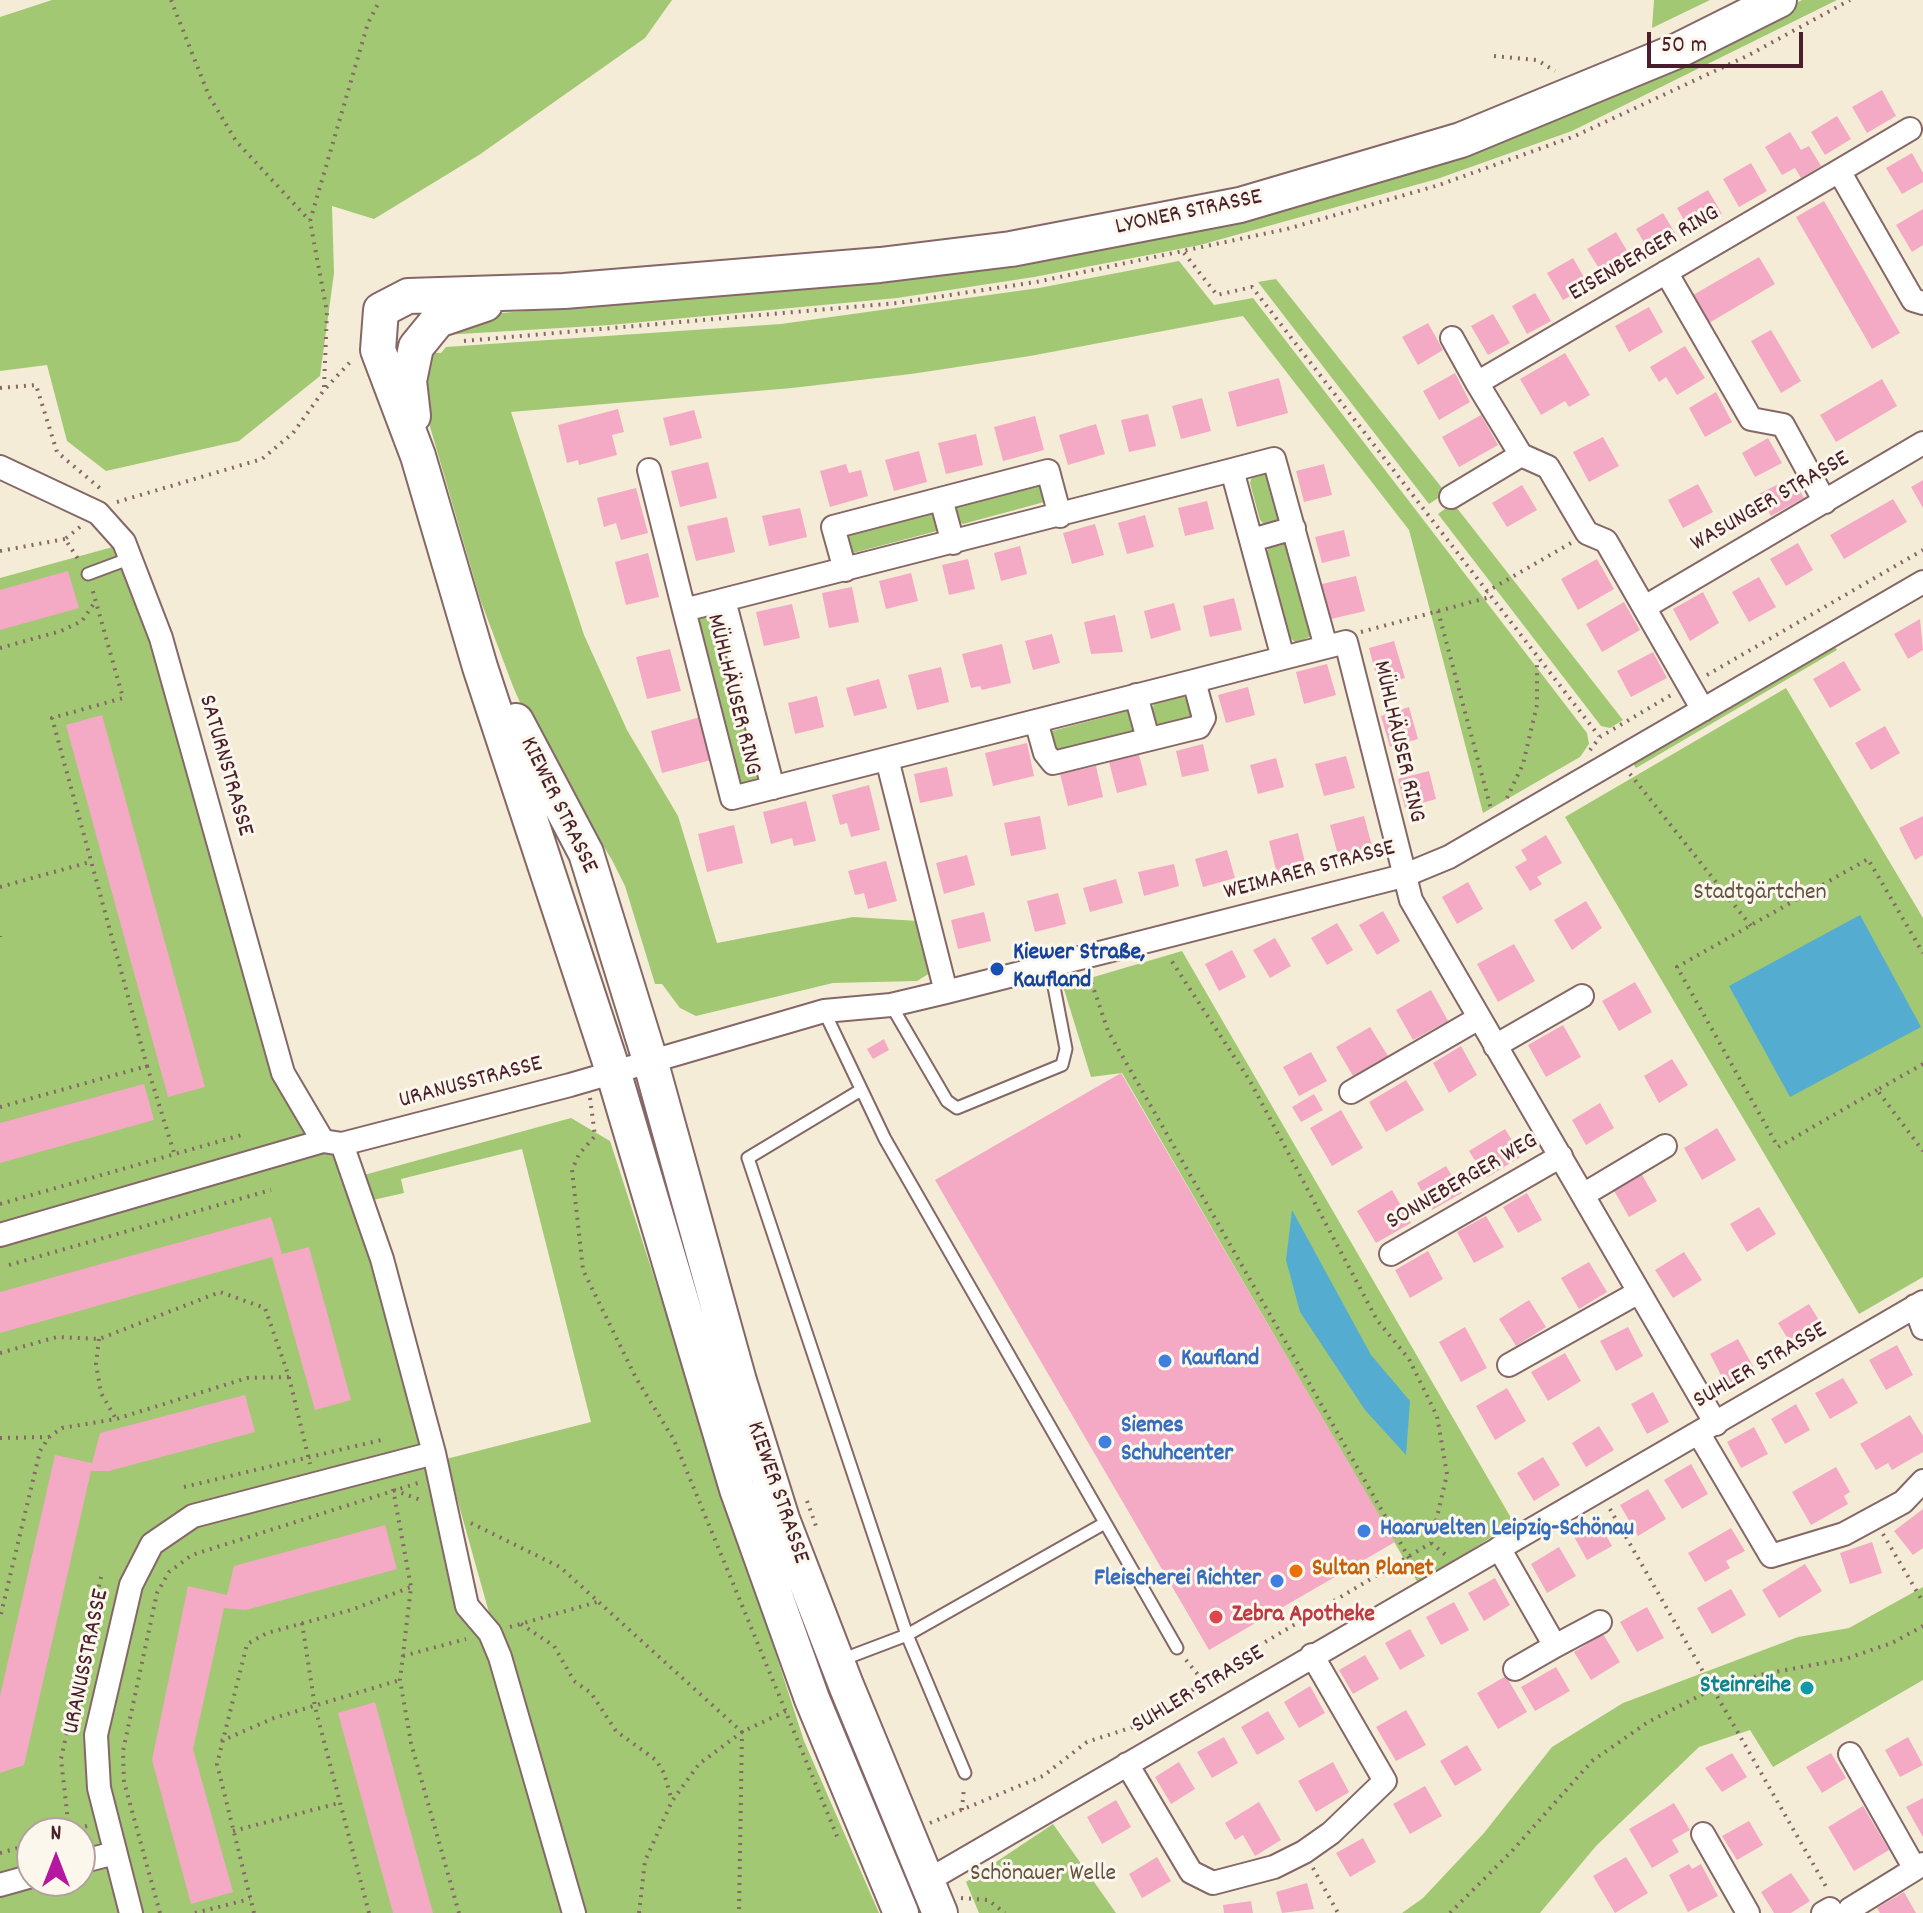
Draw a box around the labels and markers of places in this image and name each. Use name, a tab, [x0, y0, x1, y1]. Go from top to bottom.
place label: Kiewer Straße, Kaufland	[1013, 941, 1146, 997]
marker: Kiewer Straße, Kaufland	[988, 960, 1006, 978]
place label: Kaufland	[1181, 1347, 1259, 1375]
marker: Kaufland	[1156, 1352, 1174, 1370]
place label: Siemes Schuhcenter	[1121, 1414, 1233, 1470]
marker: Siemes Schuhcenter	[1096, 1433, 1114, 1451]
place label: Haarwelten Leipzig-Schönau	[1380, 1517, 1634, 1545]
marker: Haarwelten Leipzig-Schönau	[1355, 1522, 1373, 1540]
place label: Sultan Planet	[1312, 1557, 1434, 1585]
marker: Sultan Planet	[1287, 1562, 1305, 1580]
place label: Fleischerei Richter	[1094, 1567, 1261, 1595]
marker: Fleischerei Richter	[1268, 1572, 1286, 1590]
place label: Zebra Apotheke	[1232, 1603, 1375, 1631]
marker: Zebra Apotheke	[1207, 1608, 1225, 1626]
place label: Steinreihe	[1700, 1674, 1791, 1702]
marker: Steinreihe	[1798, 1679, 1816, 1697]

